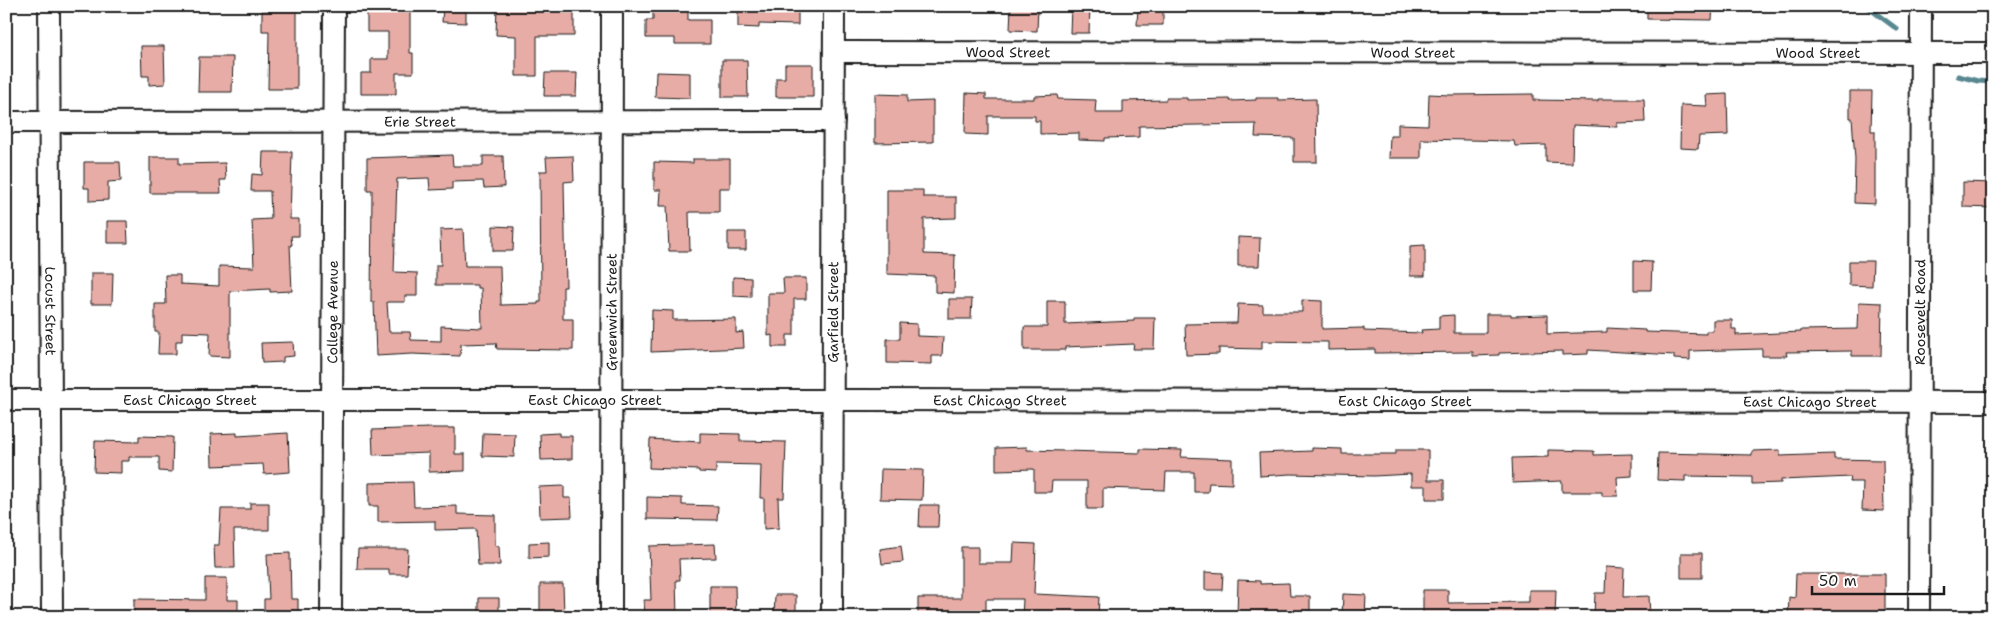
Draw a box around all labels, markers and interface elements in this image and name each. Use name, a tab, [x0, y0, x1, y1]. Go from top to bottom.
street label: Wood Street	[966, 43, 1050, 61]
street label: Wood Street	[1371, 43, 1455, 62]
street label: Wood Street	[1776, 44, 1860, 62]
street label: Erie Street	[384, 112, 456, 131]
street label: Greenwich Street	[602, 253, 621, 371]
street label: Roosevelt Road	[1911, 259, 1929, 365]
street label: College Avenue	[323, 260, 342, 364]
street label: Garfield Street	[824, 261, 842, 363]
street label: Locust Street	[41, 266, 60, 356]
street label: East Chicago Street	[123, 391, 257, 409]
street label: East Chicago Street	[528, 391, 662, 409]
street label: East Chicago Street	[933, 391, 1067, 409]
street label: East Chicago Street	[1338, 392, 1472, 410]
street label: East Chicago Street	[1743, 393, 1877, 411]
scale bar	[1812, 563, 1944, 595]
text: 50 m	[1819, 571, 1857, 591]

